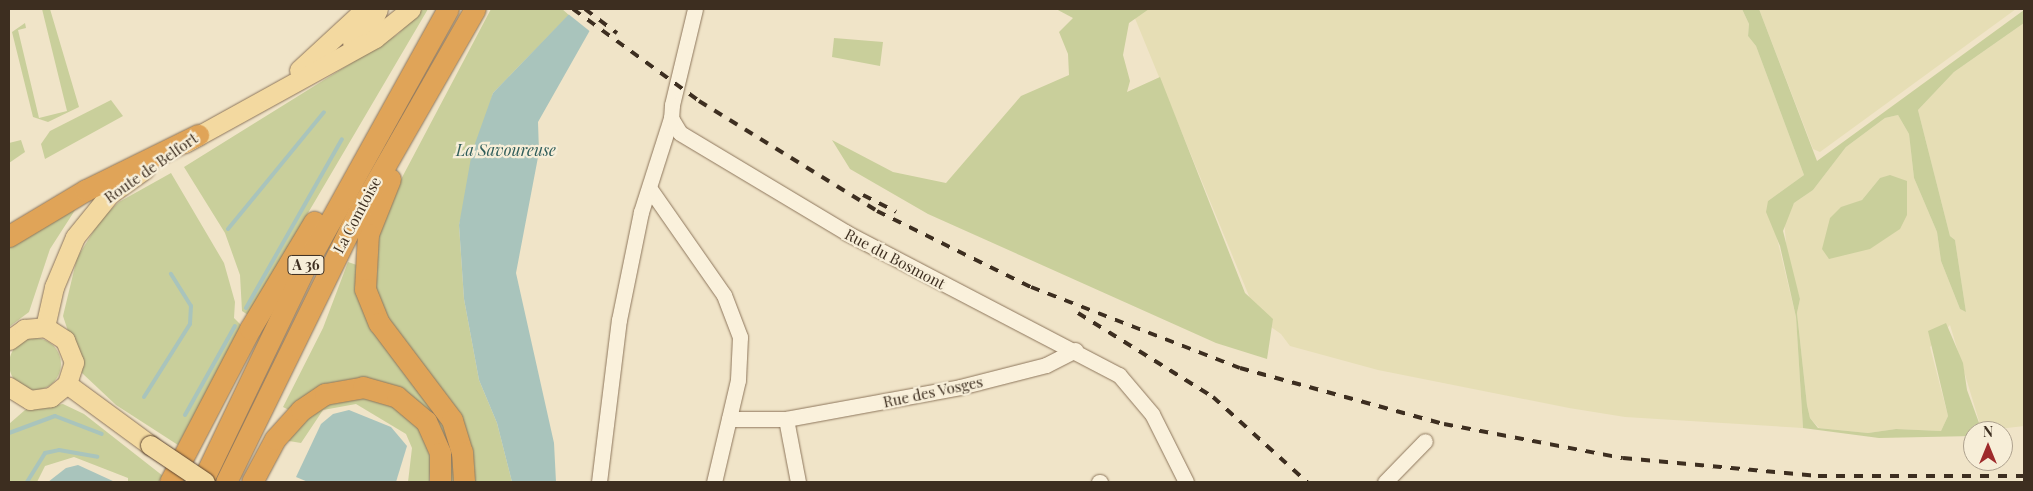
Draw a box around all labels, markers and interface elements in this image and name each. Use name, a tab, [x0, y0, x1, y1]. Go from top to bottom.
street label: Route de Belfort	[101, 129, 201, 207]
water label: La Savoureuse	[456, 140, 556, 160]
street label: La Comtoise	[329, 174, 385, 256]
street label: Rue du Bosmont	[842, 225, 948, 293]
road number: A 36	[287, 254, 325, 276]
street label: Rue des Vosges	[881, 373, 985, 411]
north arrow	[1963, 421, 2013, 471]
text: N	[1983, 422, 1993, 441]

